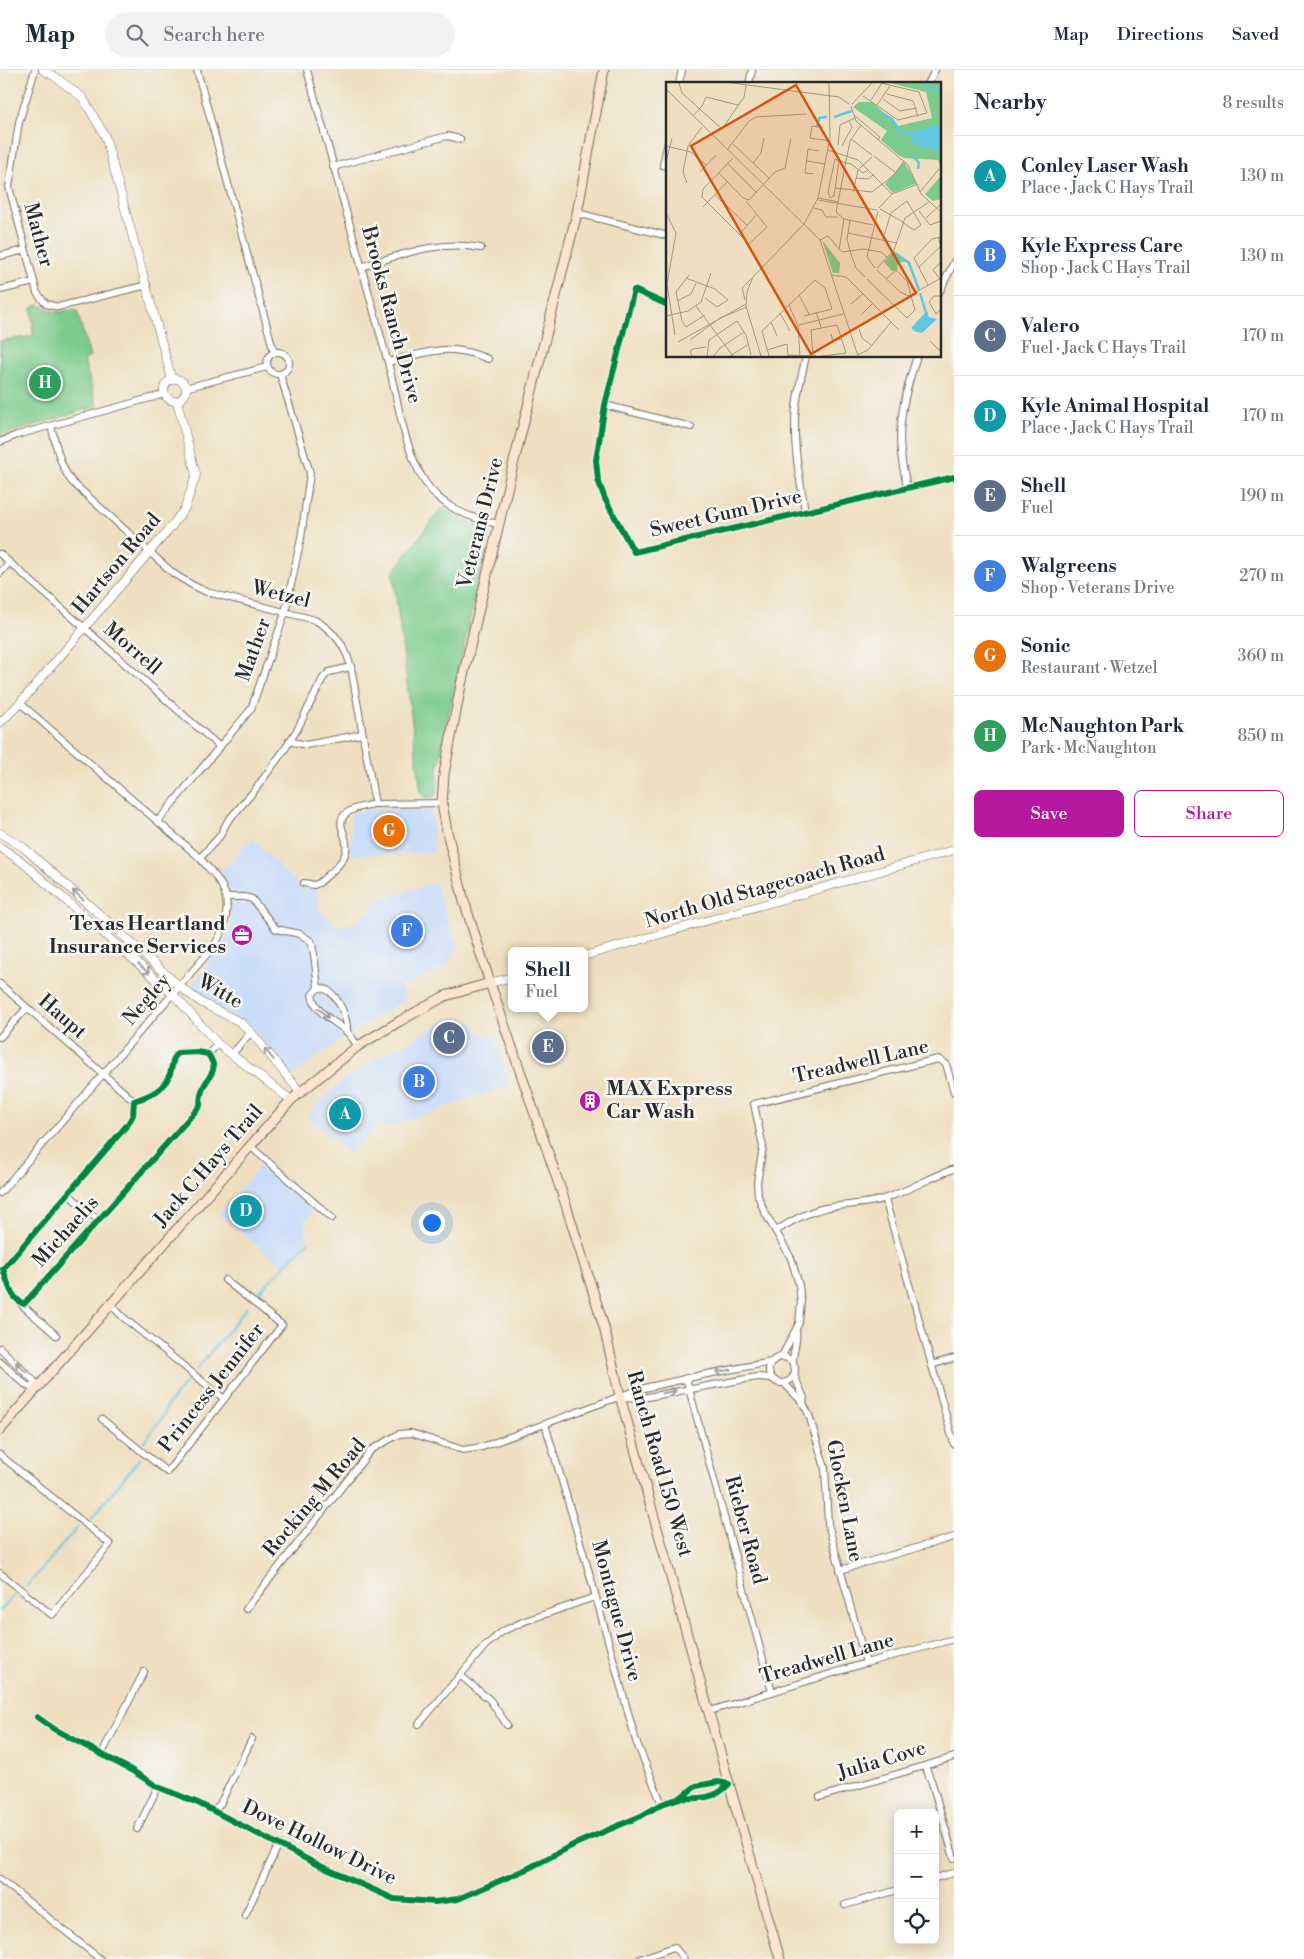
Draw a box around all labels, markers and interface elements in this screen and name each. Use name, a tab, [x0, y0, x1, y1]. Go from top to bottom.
search box	[105, 12, 455, 57]
text: Map	[25, 20, 75, 50]
icon: search	[123, 21, 151, 49]
text: Search here	[163, 23, 265, 47]
text: Map	[1053, 23, 1089, 46]
text: Directions	[1117, 23, 1204, 46]
text: Saved	[1232, 23, 1279, 46]
inset map	[666, 82, 942, 358]
text: Nearby	[974, 90, 1047, 116]
text: 8 results	[1222, 93, 1284, 113]
text: Conley Laser Wash	[1021, 154, 1189, 178]
text: A	[984, 166, 996, 186]
text: 130 m	[1240, 166, 1284, 186]
text: Place · Jack C Hays Trail	[1021, 178, 1193, 198]
street label: Mather	[17, 200, 59, 270]
street label: Brooks Ranch Drive	[355, 223, 427, 406]
text: Kyle Express Care	[1021, 234, 1183, 258]
text: B	[984, 246, 996, 266]
text: 130 m	[1240, 246, 1284, 266]
text: Shop · Jack C Hays Trail	[1021, 258, 1191, 278]
text: Valero	[1021, 314, 1080, 338]
text: C	[984, 326, 996, 346]
text: 170 m	[1242, 326, 1284, 346]
text: Fuel · Jack C Hays Trail	[1021, 338, 1186, 358]
pin: H	[29, 364, 61, 402]
text: Kyle Animal Hospital	[1021, 394, 1209, 418]
text: D	[984, 406, 996, 426]
text: 170 m	[1242, 406, 1284, 426]
text: Place · Jack C Hays Trail	[1021, 418, 1193, 438]
street label: Veterans Drive	[452, 455, 509, 592]
text: Shell	[1021, 474, 1066, 498]
street label: Sweet Gum Drive	[648, 484, 804, 544]
text: E	[984, 486, 996, 506]
text: 190 m	[1240, 486, 1284, 506]
text: Fuel	[1021, 498, 1053, 518]
street label: Hartson Road	[67, 508, 167, 620]
text: Walgreens	[1021, 554, 1117, 578]
text: F	[984, 566, 996, 586]
text: 270 m	[1239, 566, 1284, 586]
street label: Wetzel	[248, 575, 313, 614]
text: Shop · Veterans Drive	[1021, 578, 1175, 598]
street label: Mather	[231, 614, 277, 685]
street label: Morrell	[98, 617, 166, 681]
text: Sonic	[1021, 634, 1071, 658]
text: G	[984, 646, 996, 666]
text: 360 m	[1238, 646, 1284, 666]
text: Restaurant · Wetzel	[1021, 658, 1157, 678]
text: McNaughton Park	[1021, 714, 1184, 738]
text: H	[983, 726, 997, 746]
text: 850 m	[1237, 726, 1284, 746]
text: Park · McNaughton	[1021, 738, 1156, 758]
button: Save	[974, 790, 1124, 837]
button: Share	[1134, 790, 1284, 837]
pin: G	[373, 812, 405, 850]
street label: North Old Stagecoach Road	[642, 842, 889, 934]
one-way arrow	[72, 890, 85, 901]
place label: Texas Heartland Insurance Services	[49, 912, 226, 960]
pin: F	[391, 912, 423, 950]
office icon: Texas Heartland Insurance Services	[230, 923, 254, 947]
popup	[508, 947, 588, 1012]
text: Shell	[525, 958, 571, 982]
one-way arrow	[137, 963, 150, 974]
street label: Negley	[118, 969, 177, 1031]
street label: Witte	[192, 969, 247, 1015]
text: Fuel	[525, 982, 558, 1002]
street label: Haupt	[33, 989, 91, 1045]
one-way arrow	[317, 1007, 329, 1019]
pin: C	[433, 1019, 465, 1057]
pin: E	[532, 1028, 564, 1066]
street label: Treadwell Lane	[791, 1034, 931, 1090]
one-way arrow	[264, 1048, 275, 1061]
pin: B	[403, 1063, 435, 1101]
place label: MAX Express Car Wash	[606, 1077, 732, 1125]
building icon: MAX Express Car Wash	[578, 1089, 602, 1113]
pin: A	[329, 1095, 361, 1133]
street label: Jack C Hays Trail	[148, 1100, 269, 1233]
street label: Michaelis	[27, 1191, 105, 1273]
pin: D	[230, 1192, 262, 1230]
your location	[419, 1210, 445, 1236]
street label: Princess Jennifer	[154, 1318, 271, 1458]
one-way arrow	[14, 1361, 27, 1373]
one-way arrow	[715, 1367, 731, 1377]
street label: Ranch Road 150 West	[620, 1368, 698, 1560]
one-way arrow	[660, 1387, 676, 1396]
street label: Rocking M Road	[258, 1433, 372, 1562]
street label: Glocken Lane	[820, 1438, 868, 1564]
street label: Rieber Road	[719, 1473, 772, 1588]
street label: Montague Drive	[585, 1538, 647, 1684]
street label: Treadwell Lane	[757, 1628, 897, 1690]
street label: Julia Cove	[834, 1736, 929, 1787]
street label: Dove Hollow Drive	[238, 1795, 400, 1891]
map controls	[894, 1809, 939, 1944]
button: +	[894, 1809, 939, 1854]
button: −	[894, 1854, 939, 1899]
button: locate	[894, 1899, 939, 1944]

